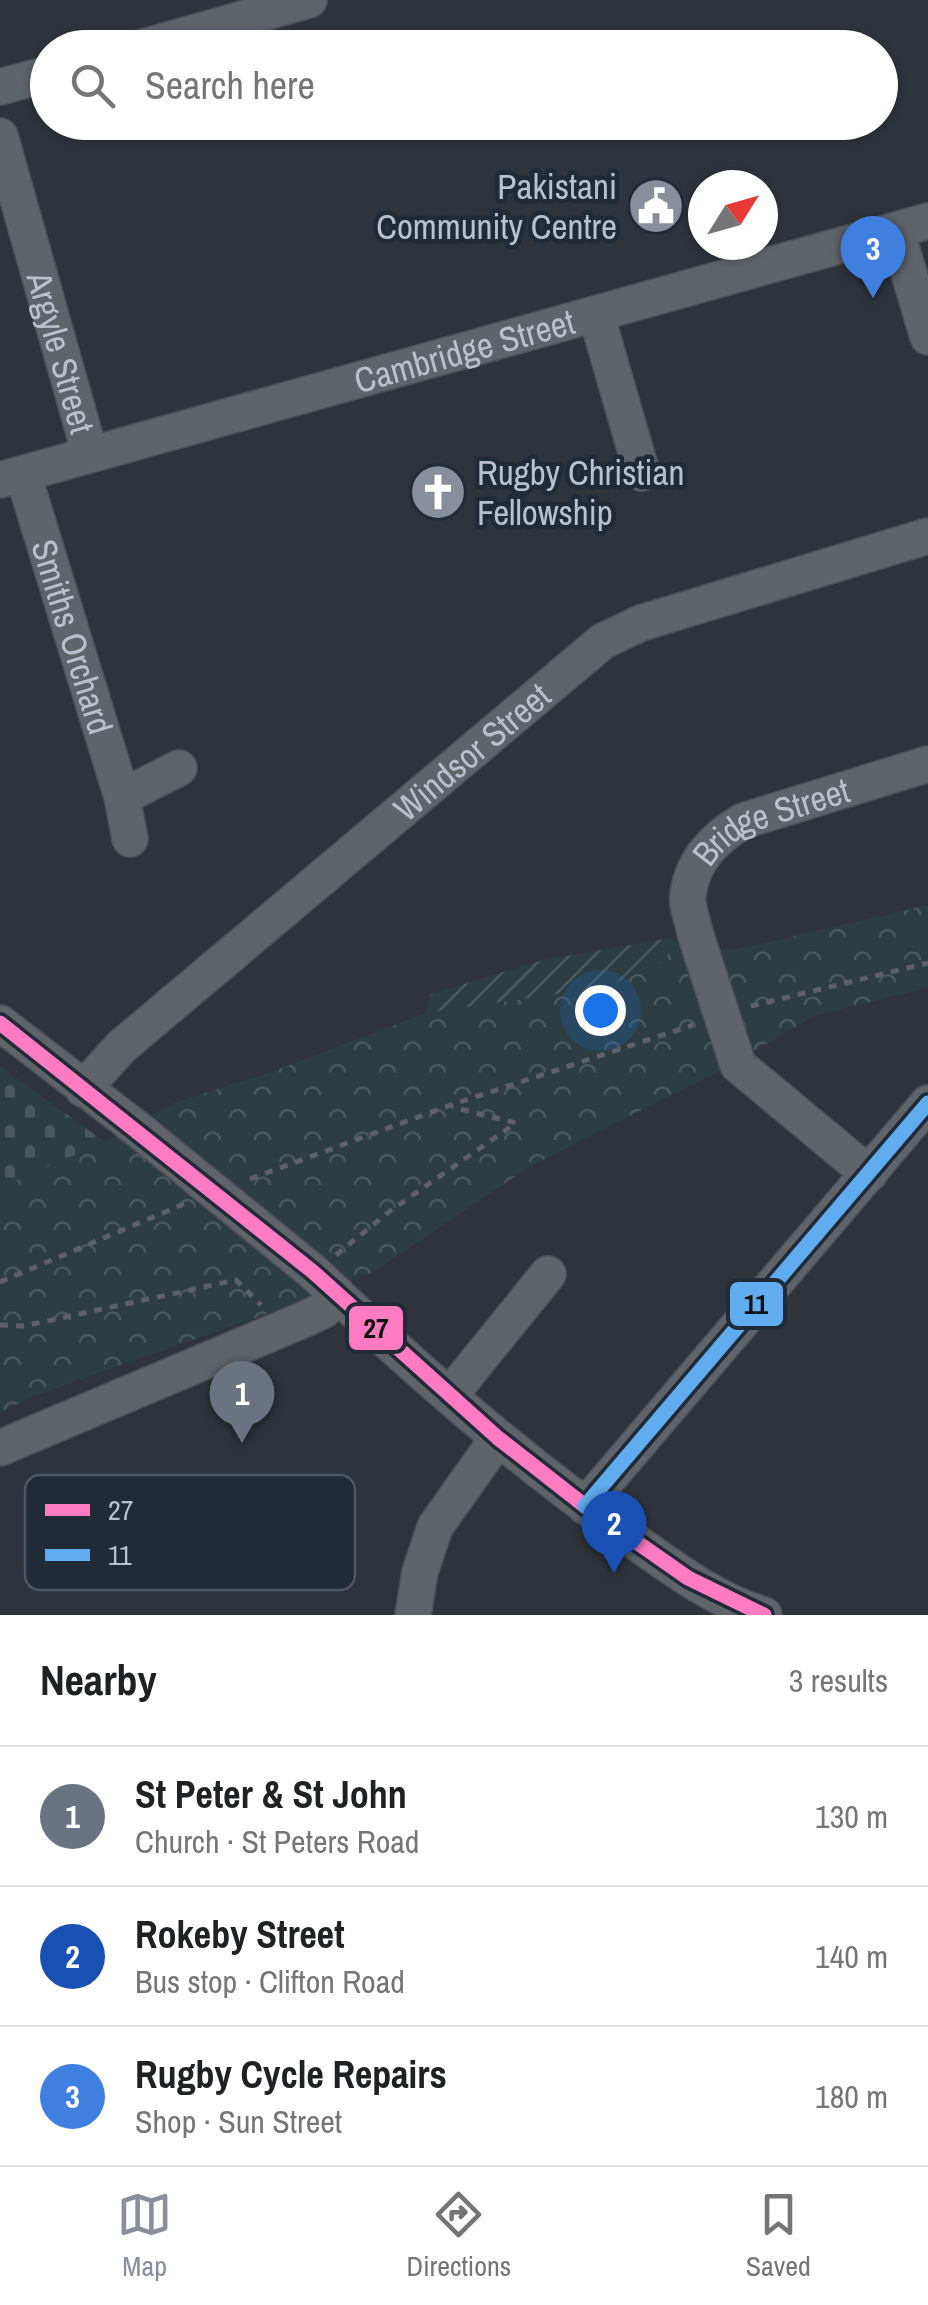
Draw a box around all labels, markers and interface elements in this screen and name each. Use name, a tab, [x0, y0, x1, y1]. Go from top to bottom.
search box	[30, 30, 898, 140]
icon: search	[65, 58, 120, 113]
text: Search here	[145, 60, 315, 111]
place label: Pakistani Community Centre	[376, 163, 617, 250]
north arrow	[688, 170, 778, 260]
public building icon: Pakistani Community Centre	[626, 176, 686, 236]
pin: 3	[840, 216, 906, 298]
street label: Argyle Street	[16, 265, 106, 439]
street label: Cambridge Street	[349, 297, 580, 404]
place label: Rugby Christian Fellowship	[477, 449, 684, 536]
church icon: Rugby Christian Fellowship	[408, 462, 468, 522]
street label: Smiths Orchard	[21, 534, 125, 740]
street label: Windsor Street	[383, 672, 560, 831]
street label: Bridge Street	[681, 766, 855, 875]
your location	[575, 985, 626, 1036]
line badge: 11	[728, 1280, 785, 1328]
text: 11	[744, 1285, 768, 1323]
line badge: 27	[347, 1304, 405, 1352]
text: 27	[363, 1309, 389, 1347]
pin: 1	[210, 1360, 274, 1443]
legend	[25, 1475, 355, 1590]
pin: 2	[582, 1490, 646, 1573]
text: 27	[108, 1491, 134, 1529]
text: 11	[108, 1536, 132, 1574]
text: Nearby	[40, 1652, 157, 1708]
text: 3 results	[789, 1659, 888, 1702]
text: St Peter & St John	[135, 1769, 407, 1820]
text: 1	[65, 1795, 80, 1838]
text: 130 m	[815, 1795, 888, 1838]
text: Church · St Peters Road	[135, 1820, 419, 1863]
text: Rokeby Street	[135, 1909, 345, 1960]
text: 2	[65, 1935, 80, 1978]
text: 140 m	[815, 1935, 888, 1978]
text: Bus stop · Clifton Road	[135, 1960, 405, 2003]
text: Rugby Cycle Repairs	[135, 2049, 447, 2100]
text: 3	[65, 2075, 80, 2118]
text: 180 m	[815, 2075, 888, 2118]
text: Shop · Sun Street	[135, 2100, 342, 2143]
tab: Map	[117, 2187, 172, 2285]
tab: Directions	[407, 2187, 511, 2285]
tab: Saved	[746, 2187, 811, 2285]

